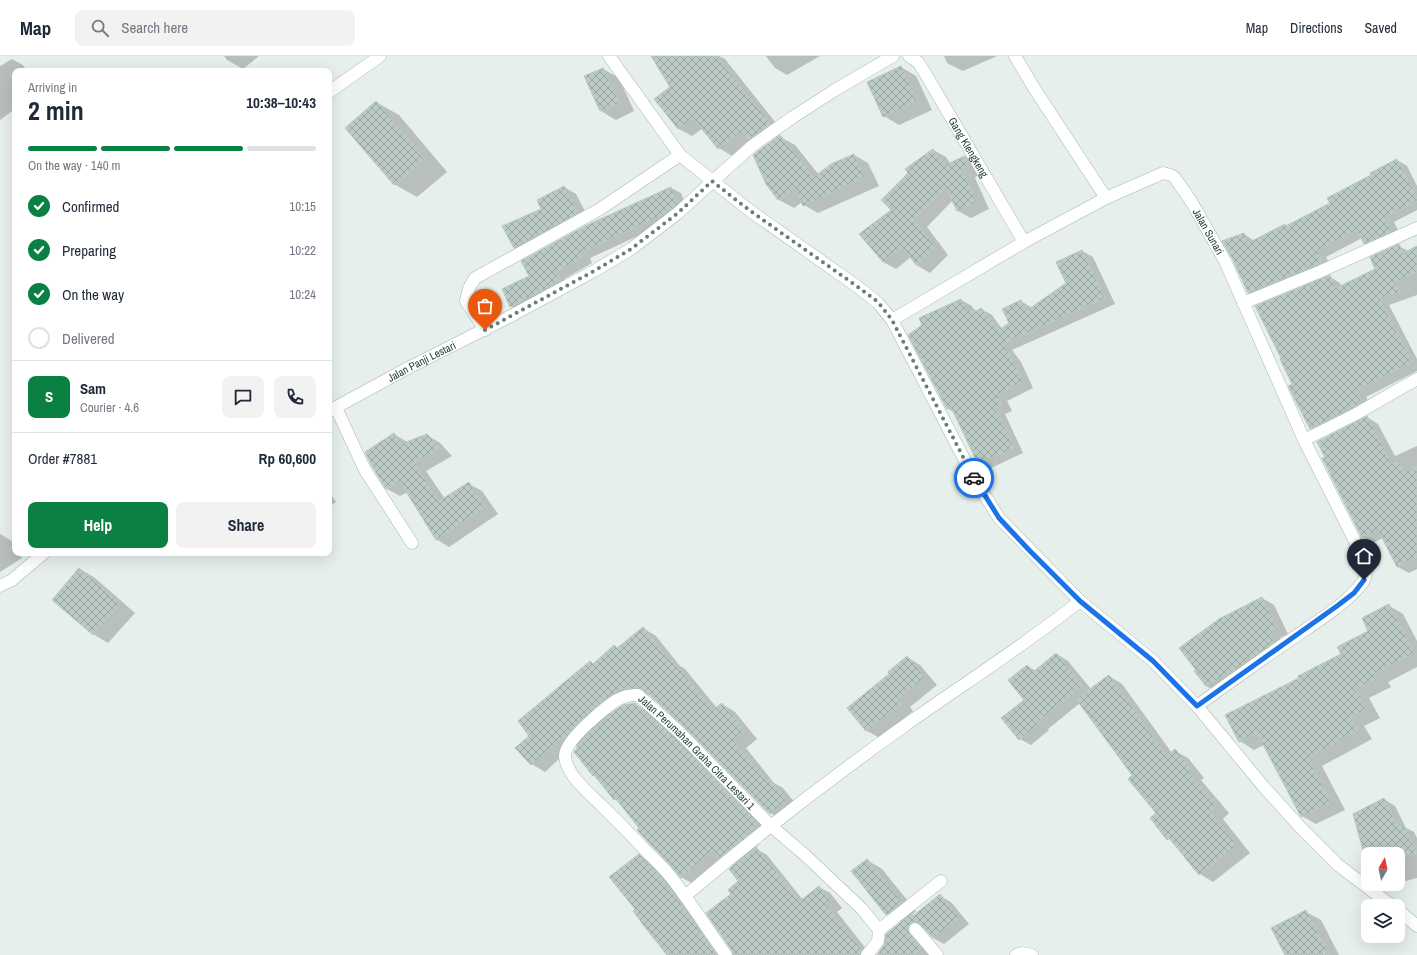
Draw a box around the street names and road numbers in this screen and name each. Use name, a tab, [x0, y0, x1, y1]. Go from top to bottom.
street label: Gang Klengkeng	[945, 115, 992, 180]
street label: Jalan Sunari	[1190, 206, 1227, 257]
street label: Jalan Panji Lestari	[385, 338, 458, 385]
street label: Jalan Perumahan Graha Citra Lestari 1	[636, 692, 758, 813]

